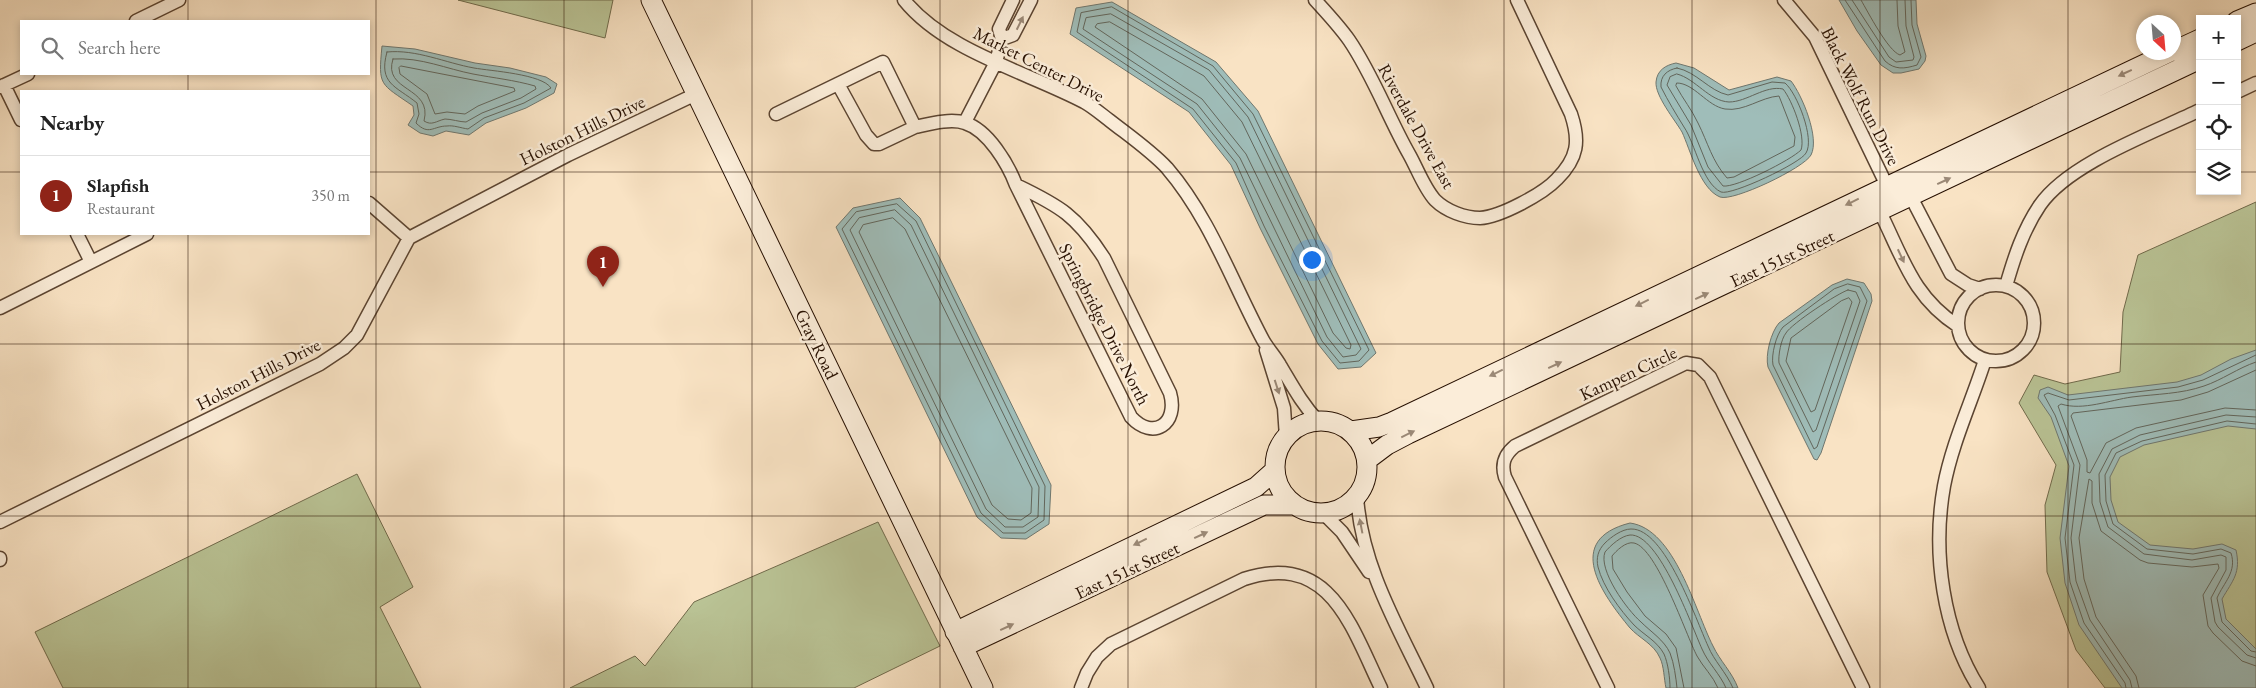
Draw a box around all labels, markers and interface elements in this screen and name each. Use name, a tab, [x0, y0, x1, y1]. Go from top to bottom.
north arrow	[2136, 15, 2181, 60]
map controls	[2196, 15, 2241, 195]
button: +	[2196, 15, 2241, 60]
one-way arrow	[1016, 16, 1024, 30]
search box	[20, 20, 370, 75]
street label: Market Center Drive	[970, 21, 1108, 107]
street label: Black Wolf Run Drive	[1816, 23, 1906, 169]
icon: search	[38, 34, 66, 62]
text: Search here	[78, 35, 160, 60]
street label: Riverdale Drive East	[1373, 59, 1461, 193]
button: −	[2196, 60, 2241, 105]
one-way arrow	[2118, 69, 2133, 77]
street label: Holston Hills Drive	[516, 90, 648, 170]
button: locate	[2196, 105, 2241, 150]
text: Nearby	[40, 109, 104, 136]
button: layers	[2196, 150, 2241, 195]
text: Slapfish	[87, 173, 149, 198]
one-way arrow	[1937, 177, 1951, 185]
text: 1	[52, 185, 60, 206]
text: 350 m	[311, 185, 350, 206]
text: Restaurant	[87, 198, 155, 219]
one-way arrow	[1845, 199, 1859, 207]
street label: East 151st Street	[1726, 224, 1838, 292]
street label: Springbridge Drive North	[1054, 239, 1156, 409]
pin: 1	[587, 246, 619, 287]
your location	[1299, 247, 1325, 273]
one-way arrow	[1897, 249, 1905, 263]
one-way arrow	[1695, 291, 1709, 299]
one-way arrow	[1635, 299, 1649, 307]
street label: Gray Road	[790, 305, 844, 384]
street label: Holston Hills Drive	[192, 333, 324, 415]
street label: Kampen Circle	[1576, 340, 1680, 406]
one-way arrow	[1548, 361, 1562, 369]
one-way arrow	[1489, 369, 1503, 377]
one-way arrow	[1274, 380, 1282, 395]
one-way arrow	[1401, 430, 1416, 439]
one-way arrow	[1356, 518, 1364, 534]
one-way arrow	[1194, 530, 1208, 538]
street label: East 151st Street	[1071, 536, 1183, 604]
one-way arrow	[1133, 538, 1147, 546]
one-way arrow	[1000, 622, 1014, 630]

